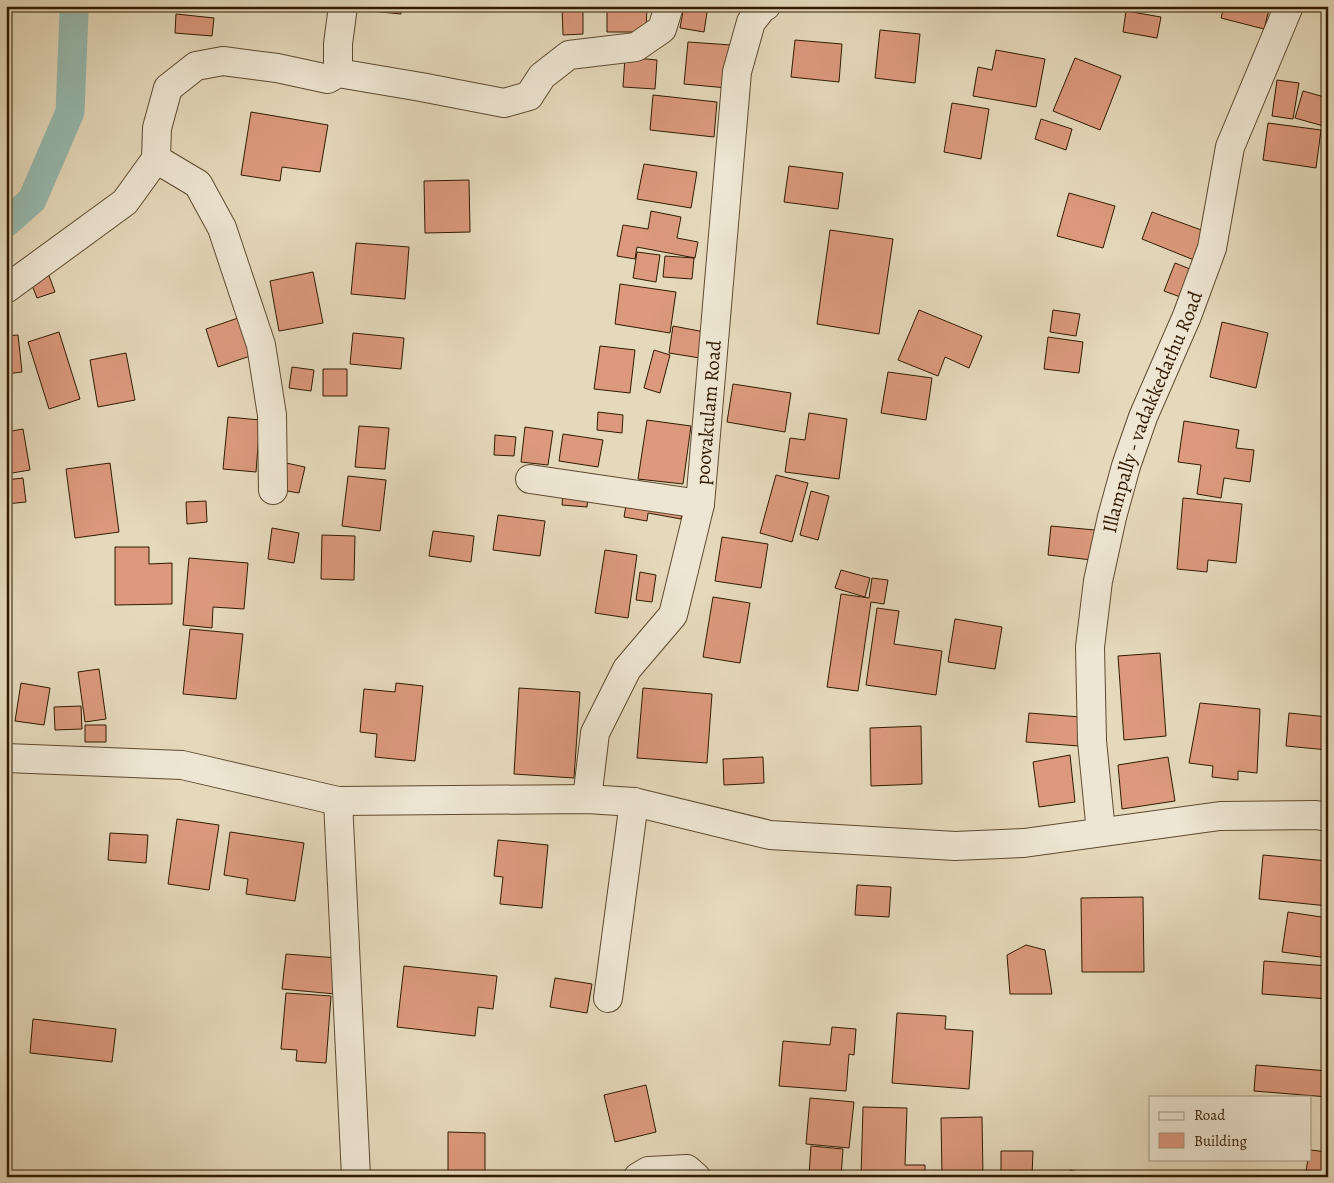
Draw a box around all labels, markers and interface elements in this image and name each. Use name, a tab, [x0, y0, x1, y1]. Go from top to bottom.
street label: Illampally - vadakkedathu Road	[1095, 287, 1209, 535]
street label: poovakulam Road	[688, 339, 728, 486]
legend	[1149, 1096, 1312, 1160]
text: Road	[1194, 1105, 1226, 1125]
text: Building	[1194, 1131, 1247, 1151]

